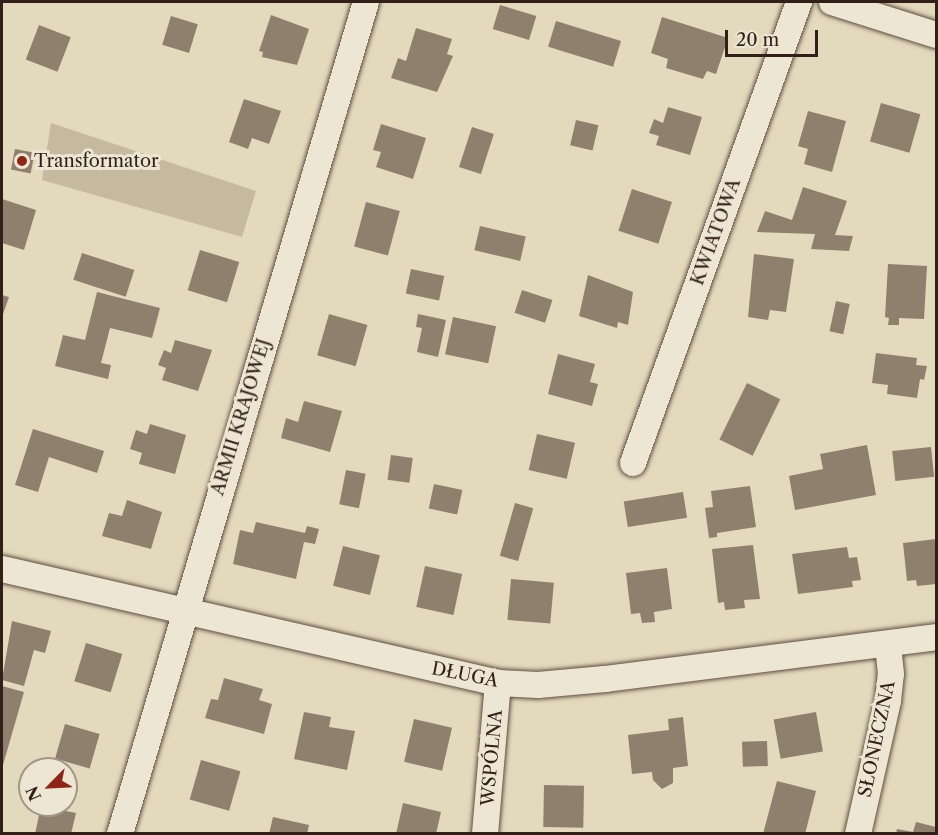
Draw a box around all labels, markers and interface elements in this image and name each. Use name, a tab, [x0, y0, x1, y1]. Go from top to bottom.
scale bar	[728, 18, 821, 56]
text: 20 m	[736, 29, 779, 51]
place label: Transformator	[34, 150, 159, 172]
marker: Transformator	[15, 154, 29, 168]
street label: KWIATOWA	[687, 176, 745, 288]
street label: ARMII KRAJOWEJ	[207, 336, 275, 498]
street label: DŁUGA	[430, 658, 500, 692]
street label: SŁONECZNA	[854, 679, 900, 799]
street label: WSPÓLNA	[477, 709, 507, 807]
north arrow	[18, 757, 78, 817]
text: N	[21, 783, 45, 804]

